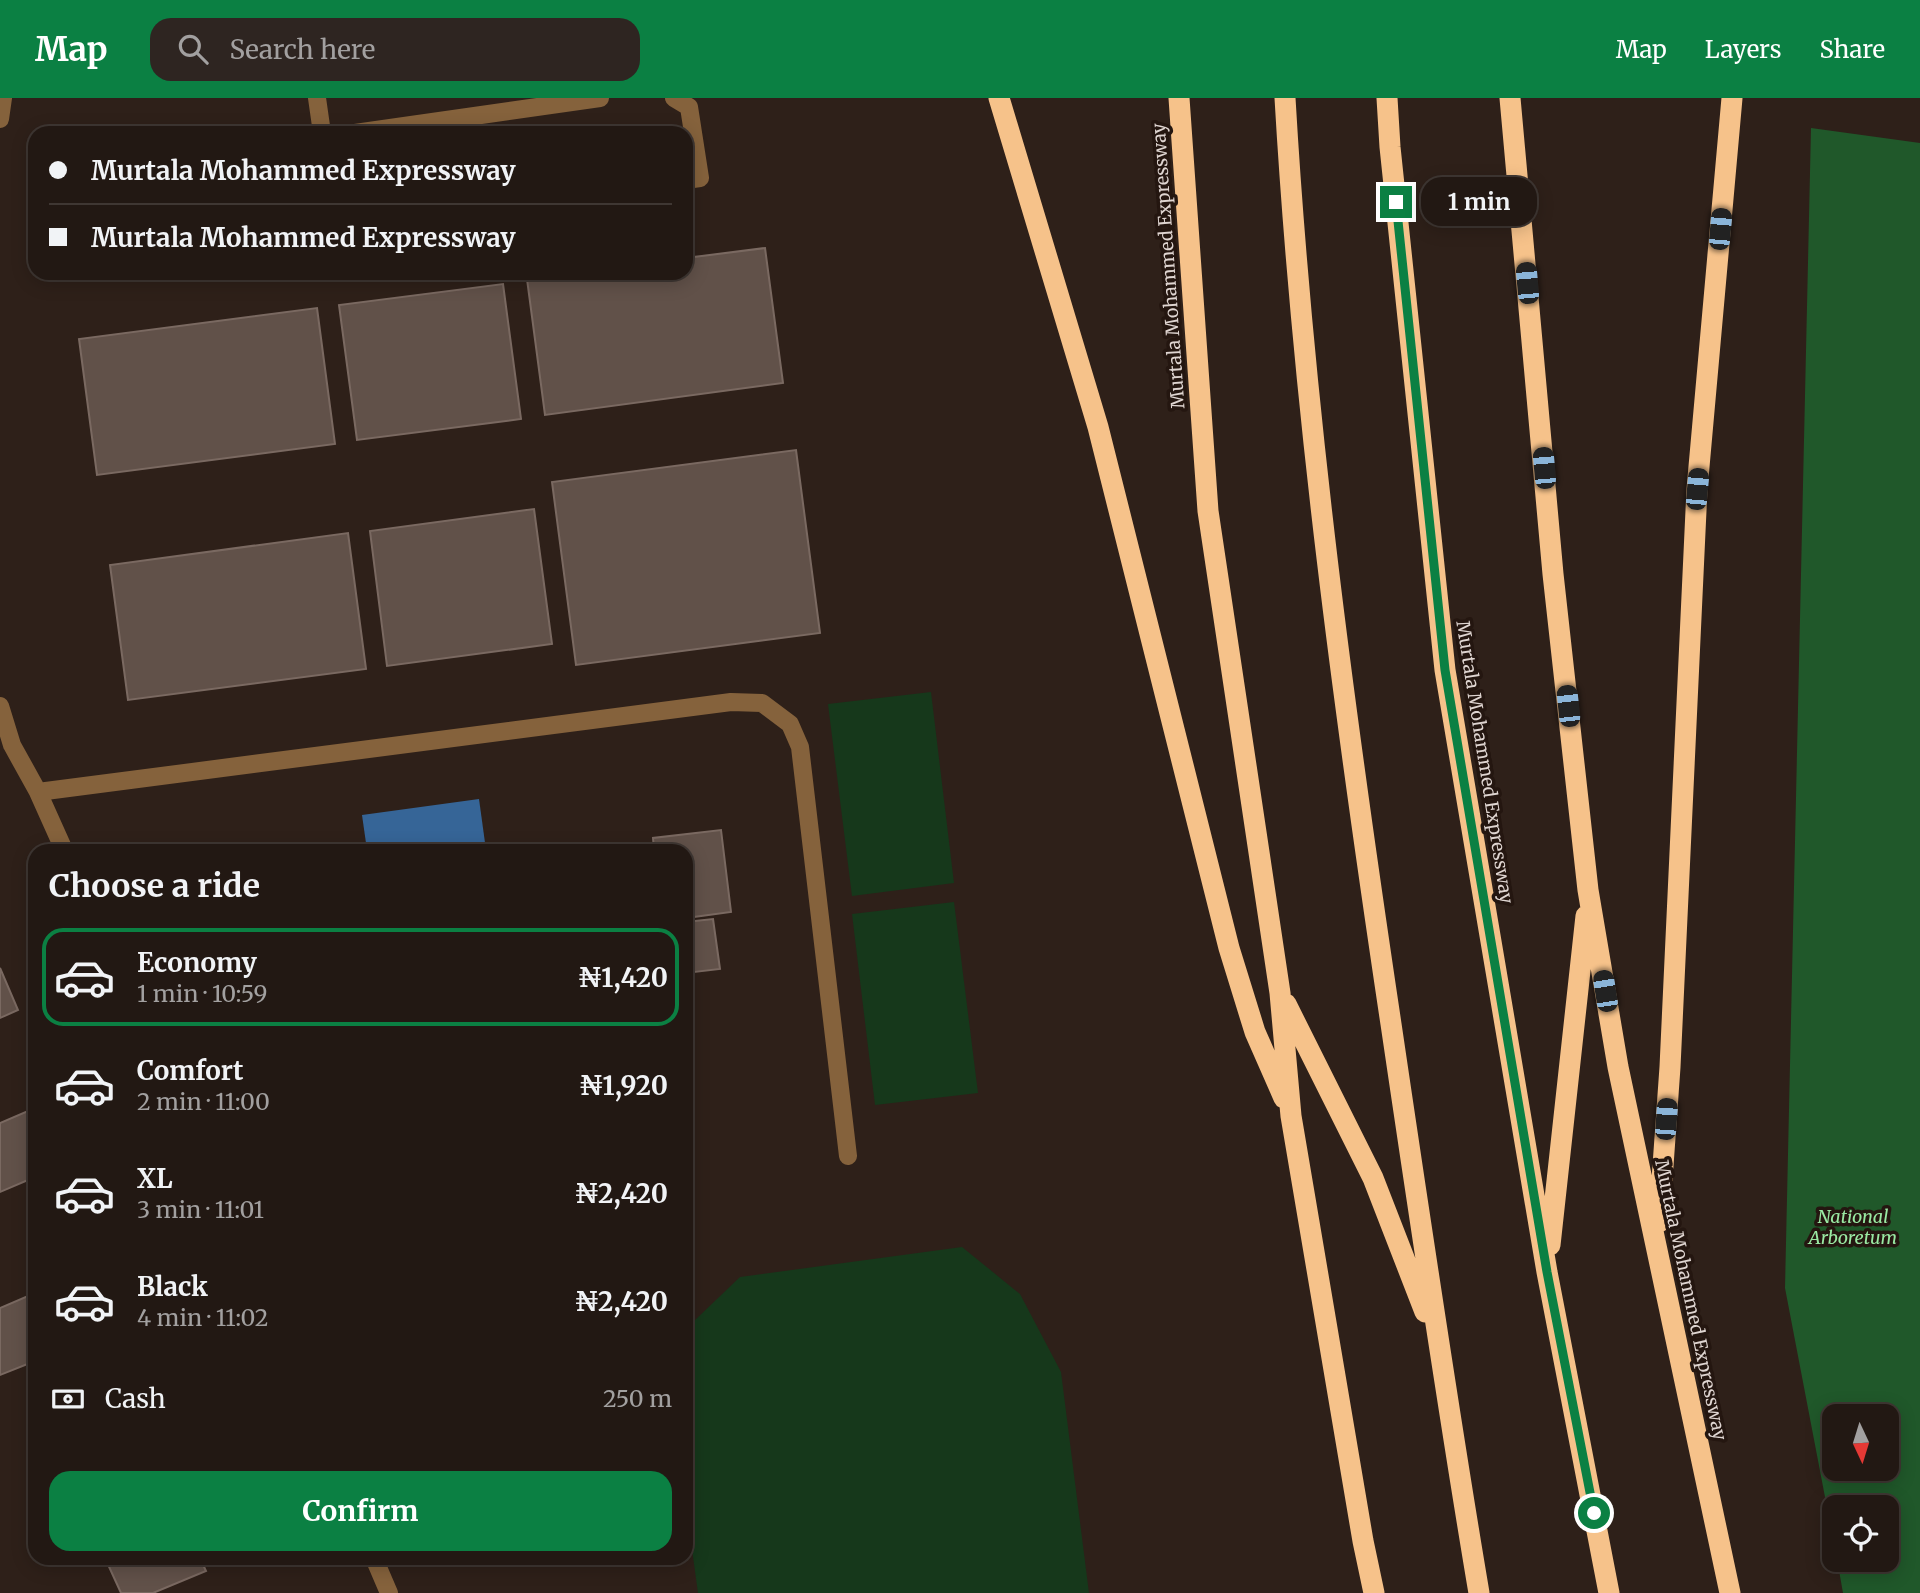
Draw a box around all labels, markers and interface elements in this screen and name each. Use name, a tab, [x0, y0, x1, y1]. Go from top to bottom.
search box	[150, 18, 640, 81]
text: Map	[35, 29, 108, 70]
icon: search	[174, 30, 212, 68]
text: Search here	[230, 33, 375, 66]
text: Map	[1616, 34, 1667, 65]
text: Layers	[1705, 34, 1781, 65]
text: Share	[1819, 34, 1885, 65]
street label: Murtala Mohammed Expressway	[1147, 122, 1189, 410]
text: Murtala Mohammed Expressway	[91, 154, 516, 187]
callout: 1 min	[1420, 178, 1536, 226]
route end	[1380, 186, 1412, 218]
text: 1 min	[1448, 187, 1510, 216]
car	[1708, 207, 1733, 251]
text: Murtala Mohammed Expressway	[91, 221, 516, 254]
car	[1515, 261, 1540, 305]
car	[1532, 446, 1557, 490]
car	[1685, 467, 1710, 511]
street label: Murtala Mohammed Expressway	[1451, 619, 1519, 906]
car	[1556, 684, 1581, 728]
text: Choose a ride	[49, 866, 260, 906]
icon: car	[53, 946, 116, 1009]
text: Economy	[137, 946, 257, 979]
text: ₦1,420	[578, 961, 668, 994]
car	[1592, 969, 1619, 1013]
text: 1 min · 10:59	[137, 979, 267, 1008]
icon: car	[53, 1054, 116, 1117]
text: Comfort	[137, 1054, 243, 1087]
text: ₦1,920	[579, 1069, 668, 1102]
text: 2 min · 11:00	[137, 1087, 270, 1116]
car	[1655, 1097, 1678, 1141]
street label: Murtala Mohammed Expressway	[1650, 1158, 1732, 1443]
icon: car	[53, 1162, 116, 1225]
text: XL	[137, 1162, 173, 1195]
text: ₦2,420	[574, 1177, 668, 1210]
text: 3 min · 11:01	[137, 1195, 264, 1224]
park label: National Arboretum	[1807, 1205, 1897, 1249]
icon: car	[53, 1270, 116, 1333]
text: Black	[137, 1270, 208, 1303]
text: ₦2,420	[574, 1285, 668, 1318]
text: 4 min · 11:02	[137, 1303, 268, 1332]
icon: cash	[49, 1380, 87, 1418]
text: Cash	[105, 1382, 166, 1415]
text: 250 m	[603, 1384, 672, 1413]
north arrow	[1822, 1404, 1899, 1480]
map controls	[1822, 1404, 1899, 1572]
button: Confirm	[49, 1471, 672, 1551]
button: locate	[1822, 1495, 1899, 1572]
route start	[1578, 1497, 1610, 1529]

